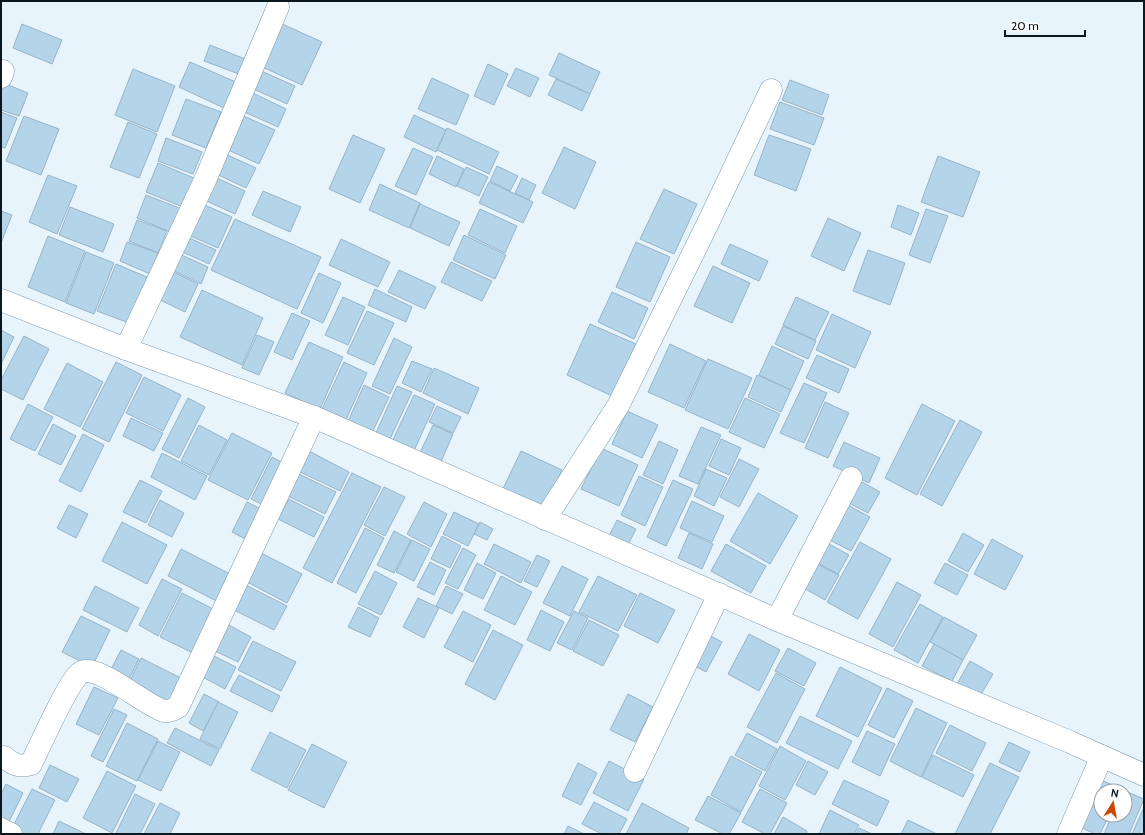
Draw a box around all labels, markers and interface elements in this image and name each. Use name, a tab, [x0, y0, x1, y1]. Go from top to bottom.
scale bar	[1005, 12, 1085, 38]
text: 20 m	[1011, 18, 1039, 33]
north arrow	[1093, 783, 1133, 823]
text: N	[1110, 786, 1120, 801]

